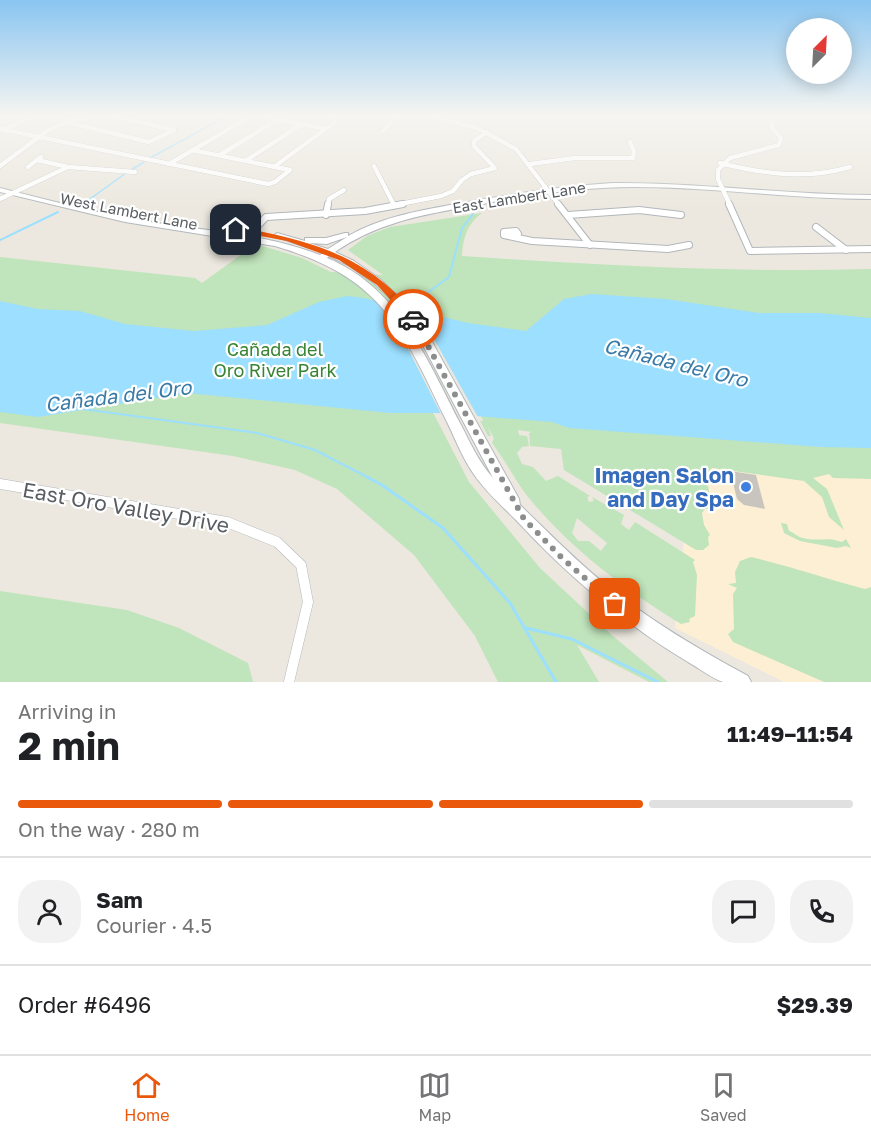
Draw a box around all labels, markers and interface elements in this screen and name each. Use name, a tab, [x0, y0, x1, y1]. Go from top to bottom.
north arrow	[786, 18, 852, 84]
map controls	[786, 18, 852, 84]
street label: East Lambert Lane	[451, 178, 587, 216]
street label: West Lambert Lane	[59, 189, 200, 233]
pin	[210, 204, 261, 255]
icon: home	[219, 213, 252, 246]
courier	[383, 289, 443, 349]
icon: car	[397, 303, 430, 336]
water label: Cañada del Oro	[602, 333, 751, 392]
park label: Cañada del Oro River Park	[213, 338, 337, 381]
water label: Cañada del Oro	[44, 374, 193, 416]
place label: Imagen Salon and Day Spa	[595, 462, 734, 512]
street label: East Oro Valley Drive	[21, 476, 231, 538]
marker: Imagen Salon and Day Spa	[739, 480, 753, 494]
pin	[589, 578, 640, 629]
icon: bag	[598, 587, 631, 620]
text: Arriving in	[18, 699, 116, 723]
text: 11:49–11:54	[727, 720, 853, 747]
text: 2 min	[18, 722, 120, 769]
text: On the way · 280 m	[18, 817, 200, 841]
button: person	[18, 880, 81, 943]
button: chat	[712, 880, 775, 943]
button: phone	[790, 880, 853, 943]
text: Sam	[96, 886, 143, 913]
text: Courier · 4.5	[96, 913, 212, 937]
text: Order #6496	[18, 991, 151, 1018]
text: $29.39	[776, 991, 853, 1018]
tab: Home	[124, 1069, 170, 1125]
tab: Map	[418, 1069, 451, 1125]
tab: Saved	[700, 1069, 747, 1125]

